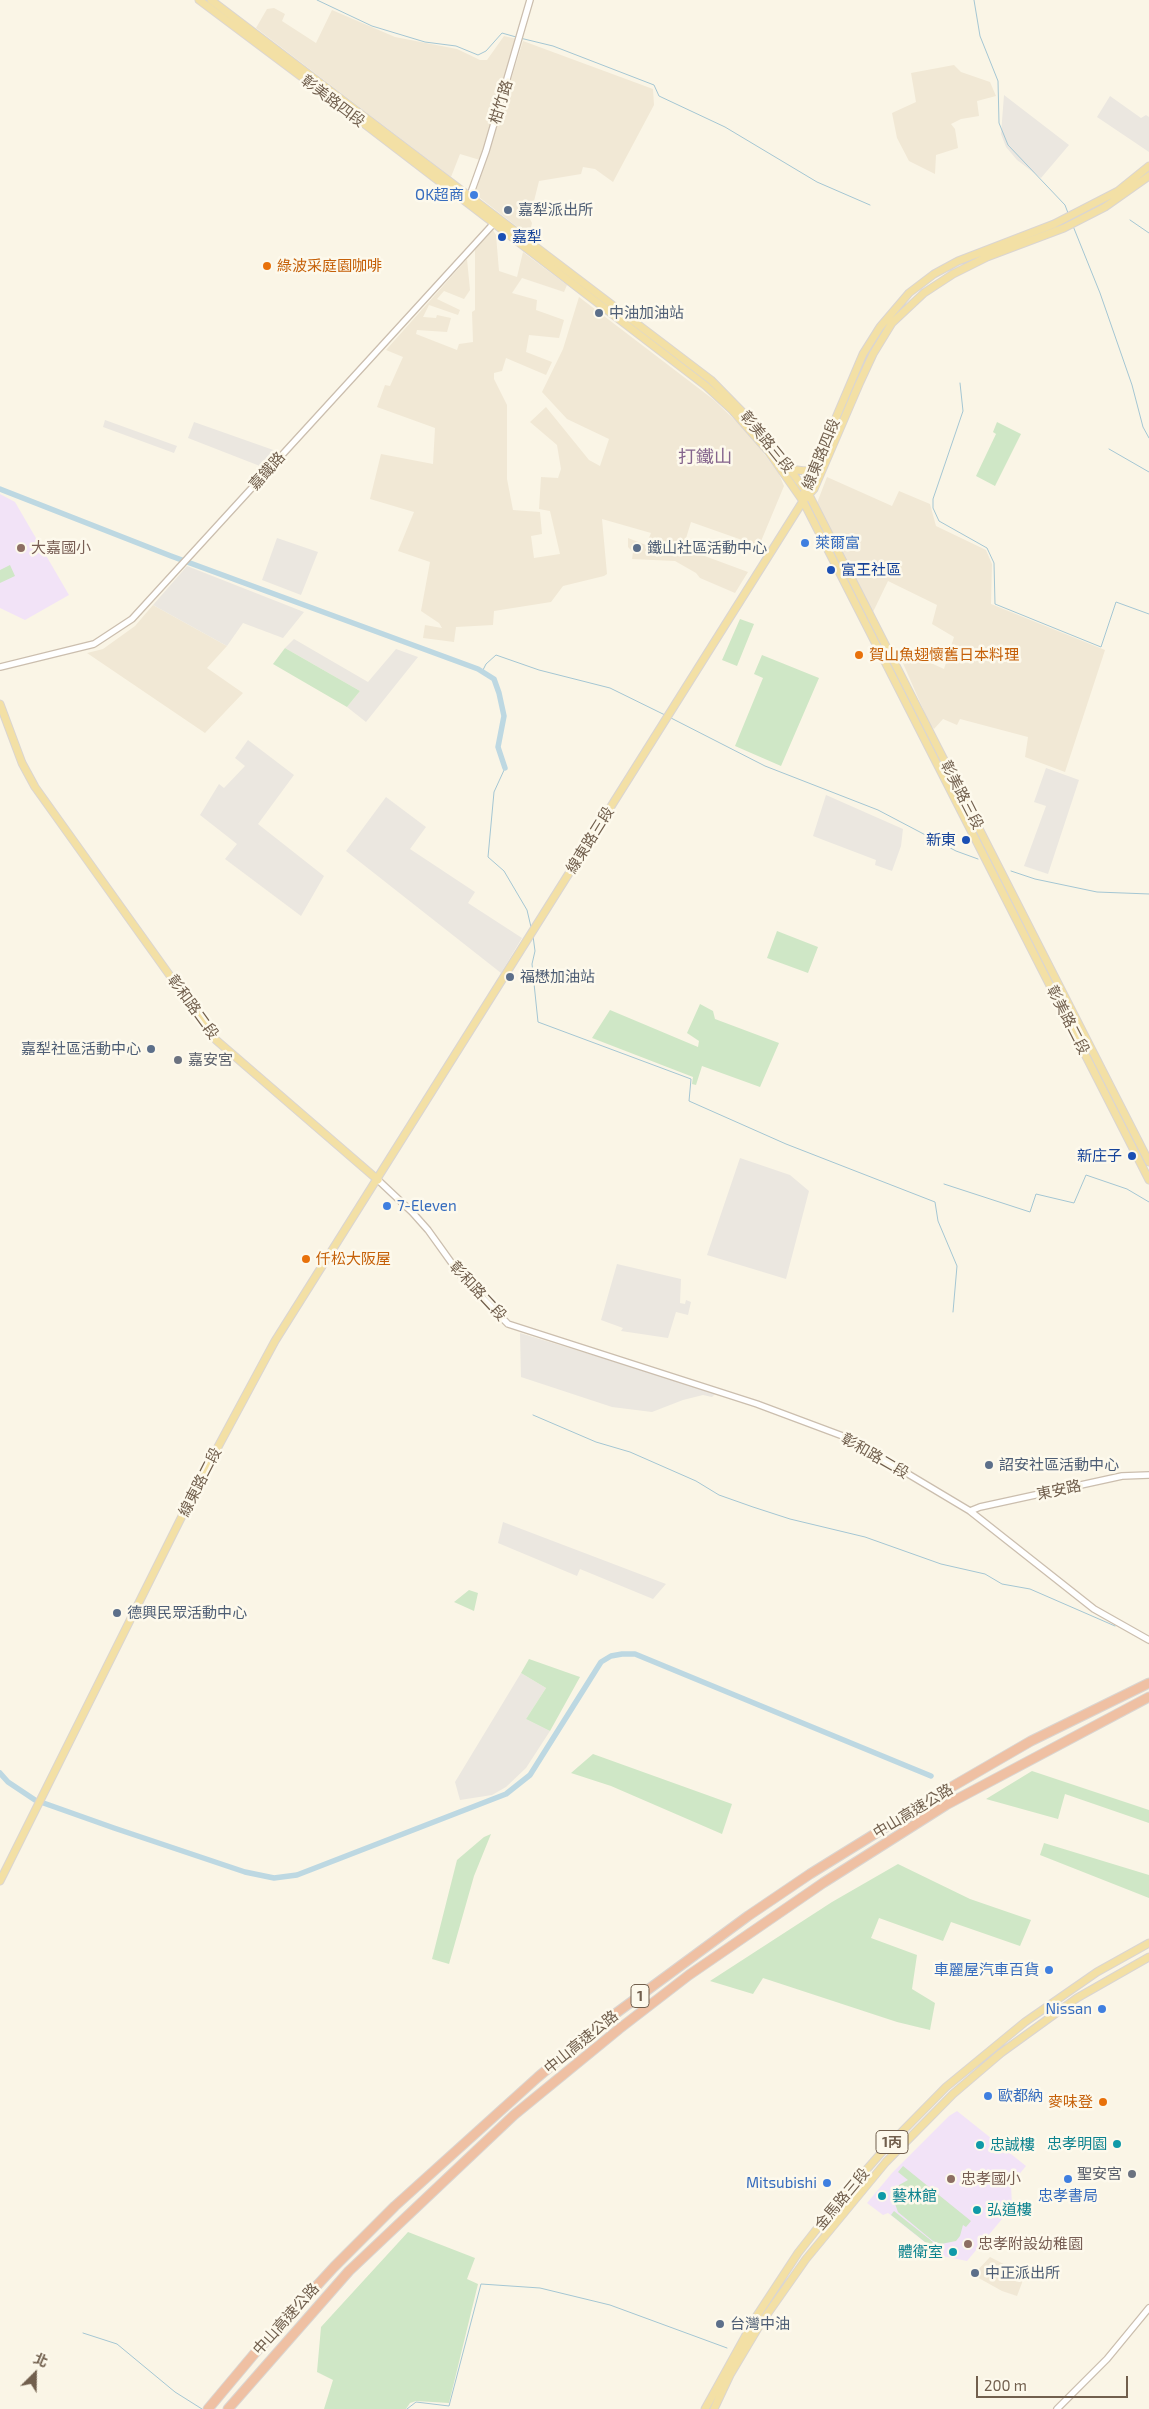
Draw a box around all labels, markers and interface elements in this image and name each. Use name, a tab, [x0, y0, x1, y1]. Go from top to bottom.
street label: 彰美路四段	[298, 71, 368, 131]
street label: 柑竹路	[486, 78, 516, 126]
place label: OK超商	[415, 186, 464, 204]
marker: OK超商	[468, 189, 480, 201]
place label: 嘉犁派出所	[518, 201, 593, 219]
marker: 嘉犁派出所	[502, 204, 514, 216]
place label: 嘉犁	[512, 228, 542, 246]
marker: 嘉犁	[496, 231, 508, 243]
place label: 綠波采庭園咖啡	[277, 257, 382, 275]
marker: 綠波采庭園咖啡	[261, 260, 273, 272]
place label: 中油加油站	[609, 304, 684, 322]
marker: 中油加油站	[593, 307, 605, 319]
street label: 彰美路三段	[736, 407, 798, 477]
street label: 線東路四段	[799, 416, 843, 492]
district label: 打鐵山	[678, 446, 732, 468]
street label: 嘉鐵路	[245, 448, 289, 494]
place label: 萊爾富	[815, 534, 860, 552]
marker: 萊爾富	[799, 537, 811, 549]
place label: 大嘉國小	[31, 539, 91, 557]
place label: 鐵山社區活動中心	[647, 539, 767, 557]
marker: 大嘉國小	[15, 542, 27, 554]
marker: 鐵山社區活動中心	[631, 542, 643, 554]
place label: 富王社區	[841, 561, 901, 579]
marker: 富王社區	[825, 564, 837, 576]
place label: 賀山魚翅懷舊日本料理	[869, 646, 1019, 664]
marker: 賀山魚翅懷舊日本料理	[853, 649, 865, 661]
street label: 彰美路三段	[937, 758, 987, 832]
street label: 線東路三段	[562, 803, 618, 877]
place label: 新東	[926, 831, 956, 849]
marker: 新東	[960, 834, 972, 846]
place label: 福懋加油站	[520, 968, 595, 986]
street label: 彰和路二段	[164, 971, 222, 1043]
marker: 福懋加油站	[504, 971, 516, 983]
street label: 彰美路二段	[1043, 983, 1093, 1057]
place label: 嘉犁社區活動中心	[21, 1040, 141, 1058]
marker: 嘉犁社區活動中心	[145, 1043, 157, 1055]
place label: 嘉安宮	[188, 1051, 233, 1069]
marker: 嘉安宮	[172, 1054, 184, 1066]
place label: 新庄子	[1077, 1147, 1122, 1165]
marker: 新庄子	[1126, 1150, 1138, 1162]
place label: 7-Eleven	[397, 1197, 457, 1215]
marker: 7-Eleven	[381, 1200, 393, 1212]
place label: 仟松大阪屋	[316, 1250, 391, 1268]
marker: 仟松大阪屋	[300, 1253, 312, 1265]
street label: 彰和路二段	[446, 1257, 510, 1325]
street label: 彰和路二段	[838, 1429, 912, 1483]
street label: 線東路二段	[175, 1445, 225, 1519]
place label: 詔安社區活動中心	[999, 1456, 1119, 1474]
marker: 詔安社區活動中心	[983, 1459, 995, 1471]
street label: 東安路	[1035, 1477, 1083, 1503]
place label: 德興民眾活動中心	[127, 1604, 247, 1622]
marker: 德興民眾活動中心	[111, 1607, 123, 1619]
street label: 中山高速公路	[870, 1780, 956, 1842]
place label: 車麗屋汽車百貨	[934, 1961, 1039, 1979]
marker: 車麗屋汽車百貨	[1043, 1964, 1055, 1976]
road number: 1	[631, 1984, 649, 2008]
place label: Nissan	[1046, 2000, 1092, 2018]
marker: Nissan	[1096, 2003, 1108, 2015]
street label: 中山高速公路	[540, 2007, 622, 2077]
place label: 歐都納	[998, 2087, 1043, 2105]
marker: 歐都納	[982, 2090, 994, 2102]
place label: 麥味登	[1048, 2093, 1093, 2111]
marker: 麥味登	[1097, 2096, 1109, 2108]
road number: 1丙	[876, 2130, 908, 2154]
place label: 忠孝明園	[1047, 2135, 1107, 2153]
place label: 忠誠樓	[990, 2136, 1035, 2154]
marker: 忠孝明園	[1111, 2138, 1123, 2150]
marker: 忠誠樓	[974, 2139, 986, 2151]
street label: 金馬路三段	[811, 2164, 873, 2234]
place label: 聖安宮	[1077, 2165, 1122, 2183]
marker: 聖安宮	[1126, 2168, 1138, 2180]
place label: 忠孝國小	[961, 2170, 1021, 2188]
marker: 忠孝國小	[945, 2173, 957, 2185]
marker: 忠孝書局	[1062, 2173, 1074, 2185]
place label: Mitsubishi	[746, 2174, 817, 2192]
marker: Mitsubishi	[821, 2177, 833, 2189]
place label: 藝林館	[892, 2187, 937, 2205]
place label: 忠孝書局	[1038, 2187, 1098, 2205]
marker: 藝林館	[876, 2190, 888, 2202]
place label: 弘道樓	[987, 2201, 1032, 2219]
marker: 弘道樓	[971, 2204, 983, 2216]
place label: 忠孝附設幼稚園	[978, 2235, 1083, 2253]
marker: 忠孝附設幼稚園	[962, 2238, 974, 2250]
place label: 體衛室	[898, 2243, 943, 2261]
marker: 體衛室	[947, 2246, 959, 2258]
place label: 中正派出所	[985, 2264, 1060, 2282]
marker: 中正派出所	[969, 2267, 981, 2279]
street label: 中山高速公路	[249, 2280, 323, 2358]
place label: 台灣中油	[730, 2315, 790, 2333]
marker: 台灣中油	[714, 2318, 726, 2330]
north arrow	[10, 2349, 60, 2399]
text: 北	[31, 2349, 51, 2370]
scale bar	[979, 2366, 1132, 2398]
text: 200 m	[984, 2376, 1027, 2394]

